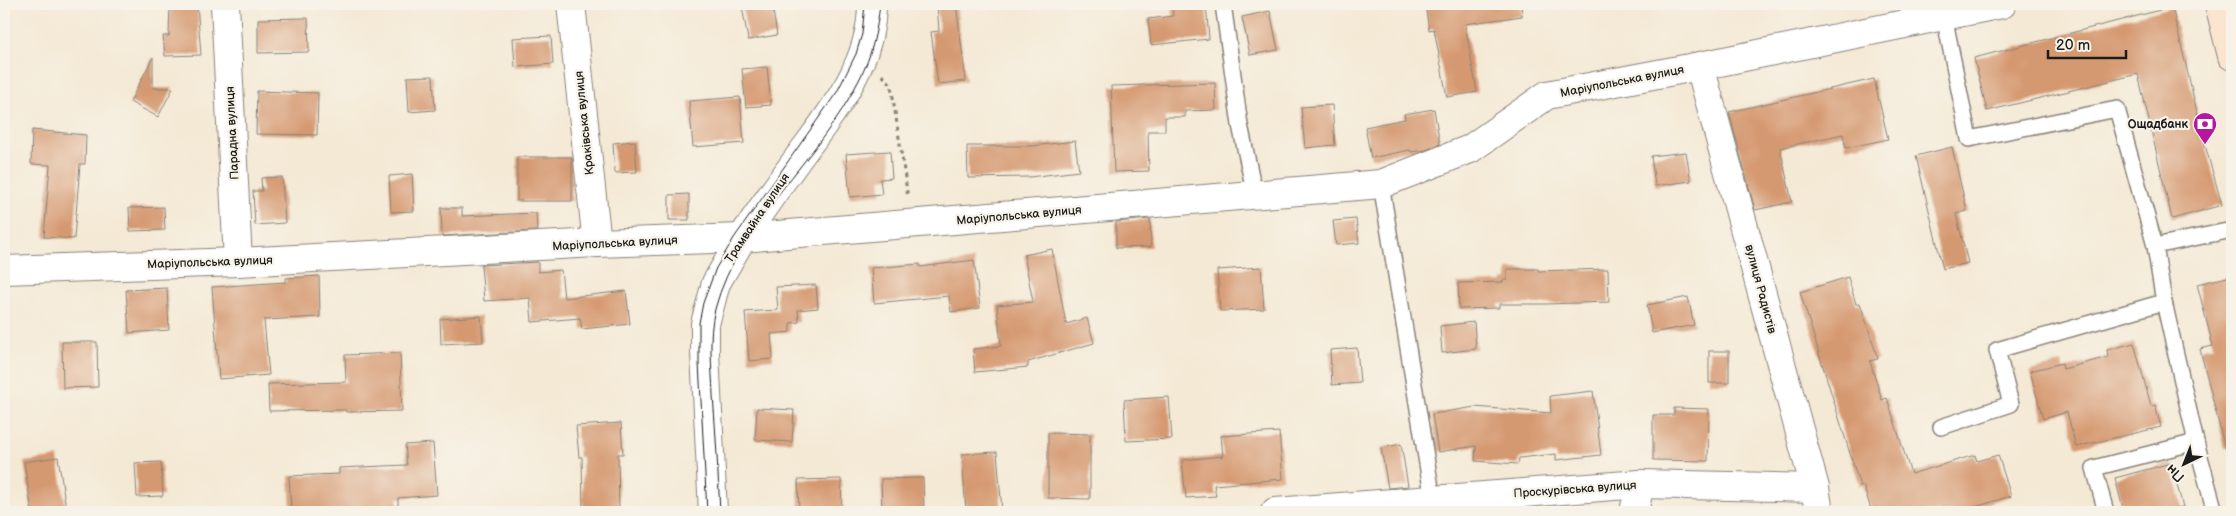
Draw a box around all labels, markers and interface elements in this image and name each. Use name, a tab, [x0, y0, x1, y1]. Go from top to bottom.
scale bar	[2048, 28, 2126, 60]
text: 20 m	[2056, 36, 2090, 55]
street label: Маріупольська вулиця	[1559, 62, 1686, 101]
street label: Краківська вулиця	[572, 70, 597, 176]
street label: Парадна вулиця	[223, 86, 242, 180]
bank icon: Ощадбанк	[2192, 111, 2218, 145]
place label: Ощадбанк	[2128, 117, 2188, 132]
street label: Трамвайна вулиця	[722, 170, 793, 266]
street label: Маріупольська вулиця	[956, 203, 1083, 228]
street label: Маріупольська вулиця	[552, 233, 678, 254]
street label: вулиця Радистів	[1741, 243, 1780, 336]
street label: Маріупольська вулиця	[147, 253, 273, 272]
north arrow	[2158, 438, 2208, 488]
text: Пн	[2163, 461, 2188, 486]
street label: Проскурівська вулиця	[1513, 478, 1637, 501]

